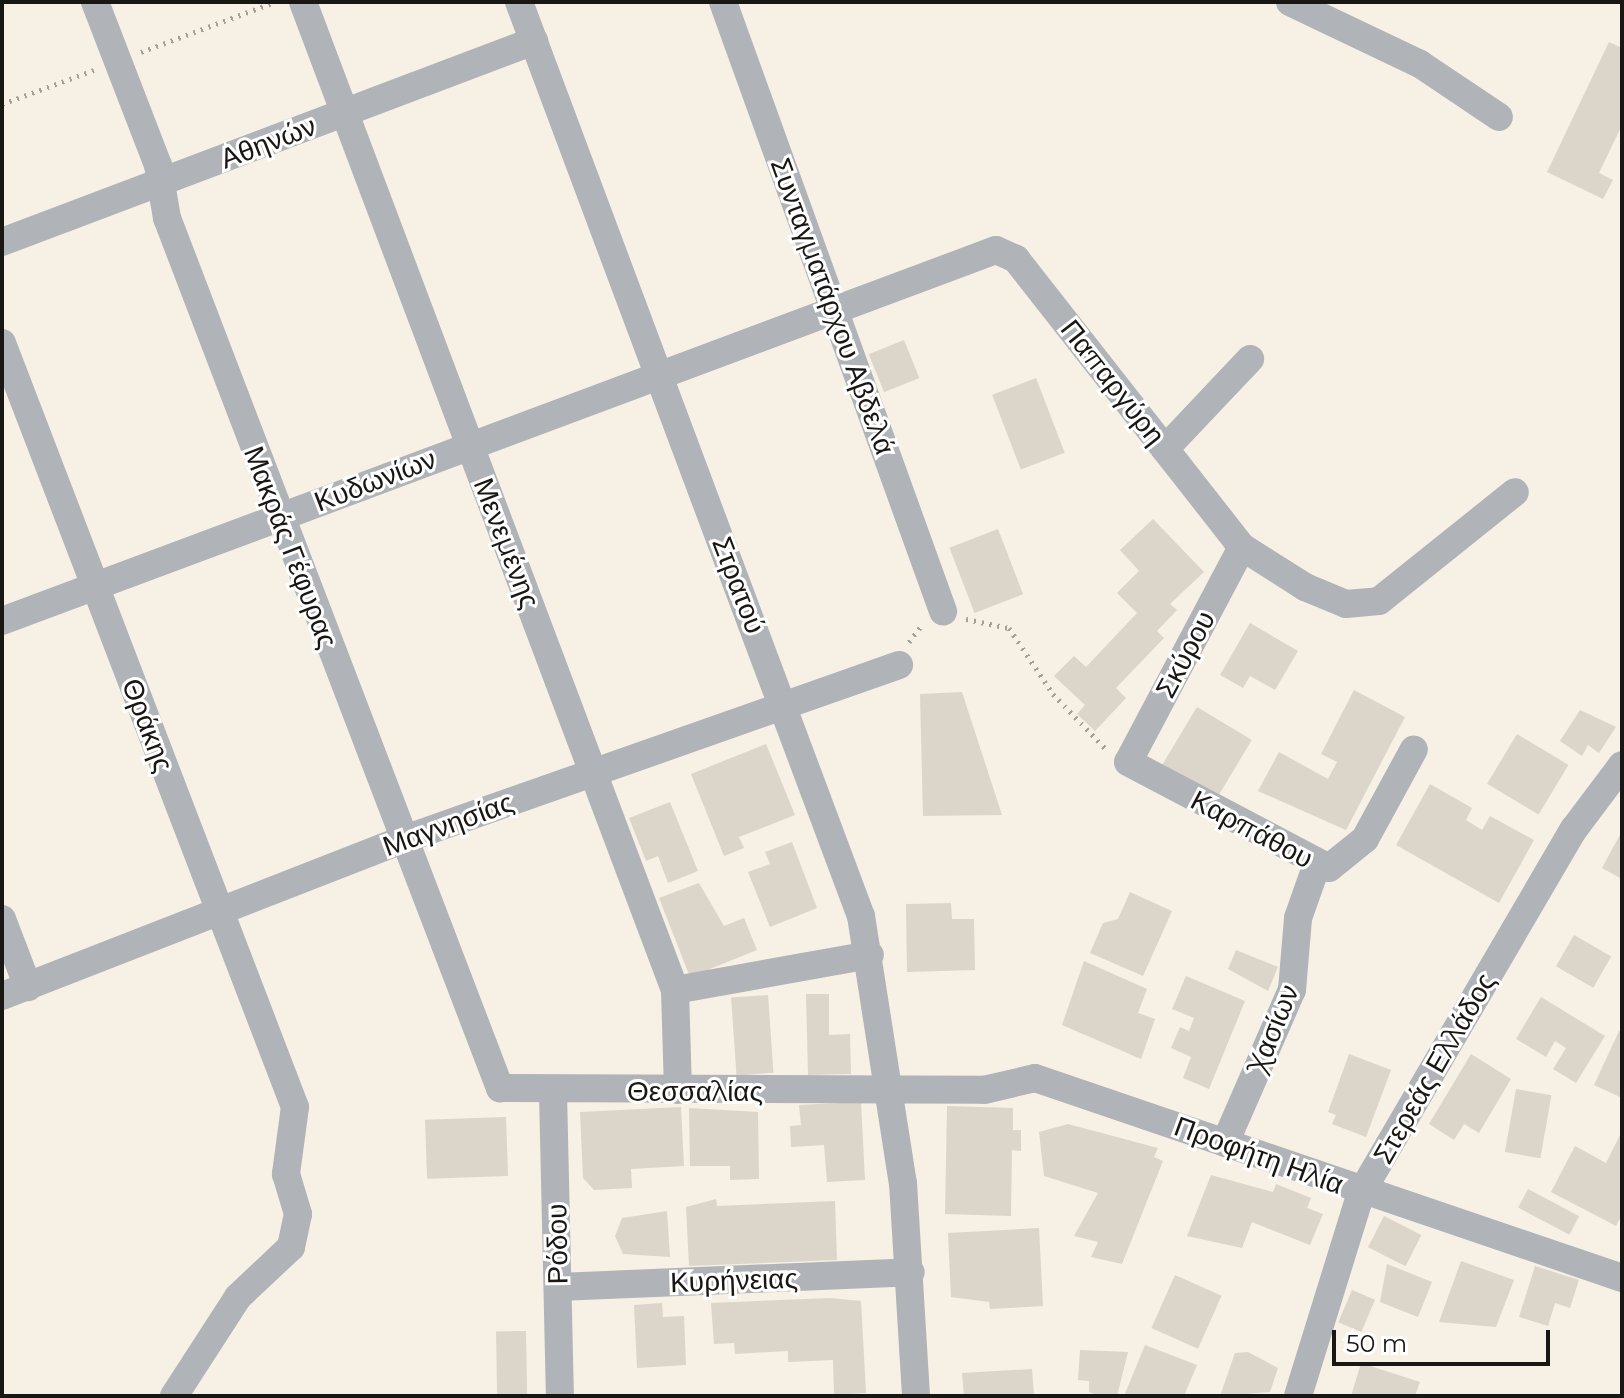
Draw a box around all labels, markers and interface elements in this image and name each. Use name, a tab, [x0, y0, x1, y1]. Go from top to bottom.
street label: Αθηνών	[215, 108, 321, 176]
street label: Συνταγματάρχου Αβδελά	[764, 153, 902, 459]
street label: Παπαργύρη	[1054, 313, 1172, 451]
street label: Μακράς Γέφυρας	[237, 441, 345, 653]
street label: Κυδωνίων	[309, 441, 441, 519]
street label: Μενεμένης	[467, 473, 547, 613]
street label: Στρατού	[705, 532, 773, 638]
street label: Σκύρου	[1148, 605, 1222, 703]
street label: Θράκης	[115, 674, 181, 776]
street label: Καρπάθου	[1185, 783, 1319, 875]
street label: Μαγνησίας	[378, 785, 518, 863]
street label: Στερεάς Ελλάδος	[1366, 967, 1502, 1169]
street label: Χασίων	[1240, 979, 1306, 1077]
street label: Θεσσαλίας	[627, 1074, 763, 1108]
street label: Προφήτη Ηλία	[1170, 1109, 1348, 1201]
street label: Ρόδου	[539, 1203, 575, 1285]
street label: Κυρήνειας	[670, 1261, 798, 1299]
scale bar	[1336, 1314, 1554, 1364]
text: 50 m	[1346, 1329, 1407, 1358]

